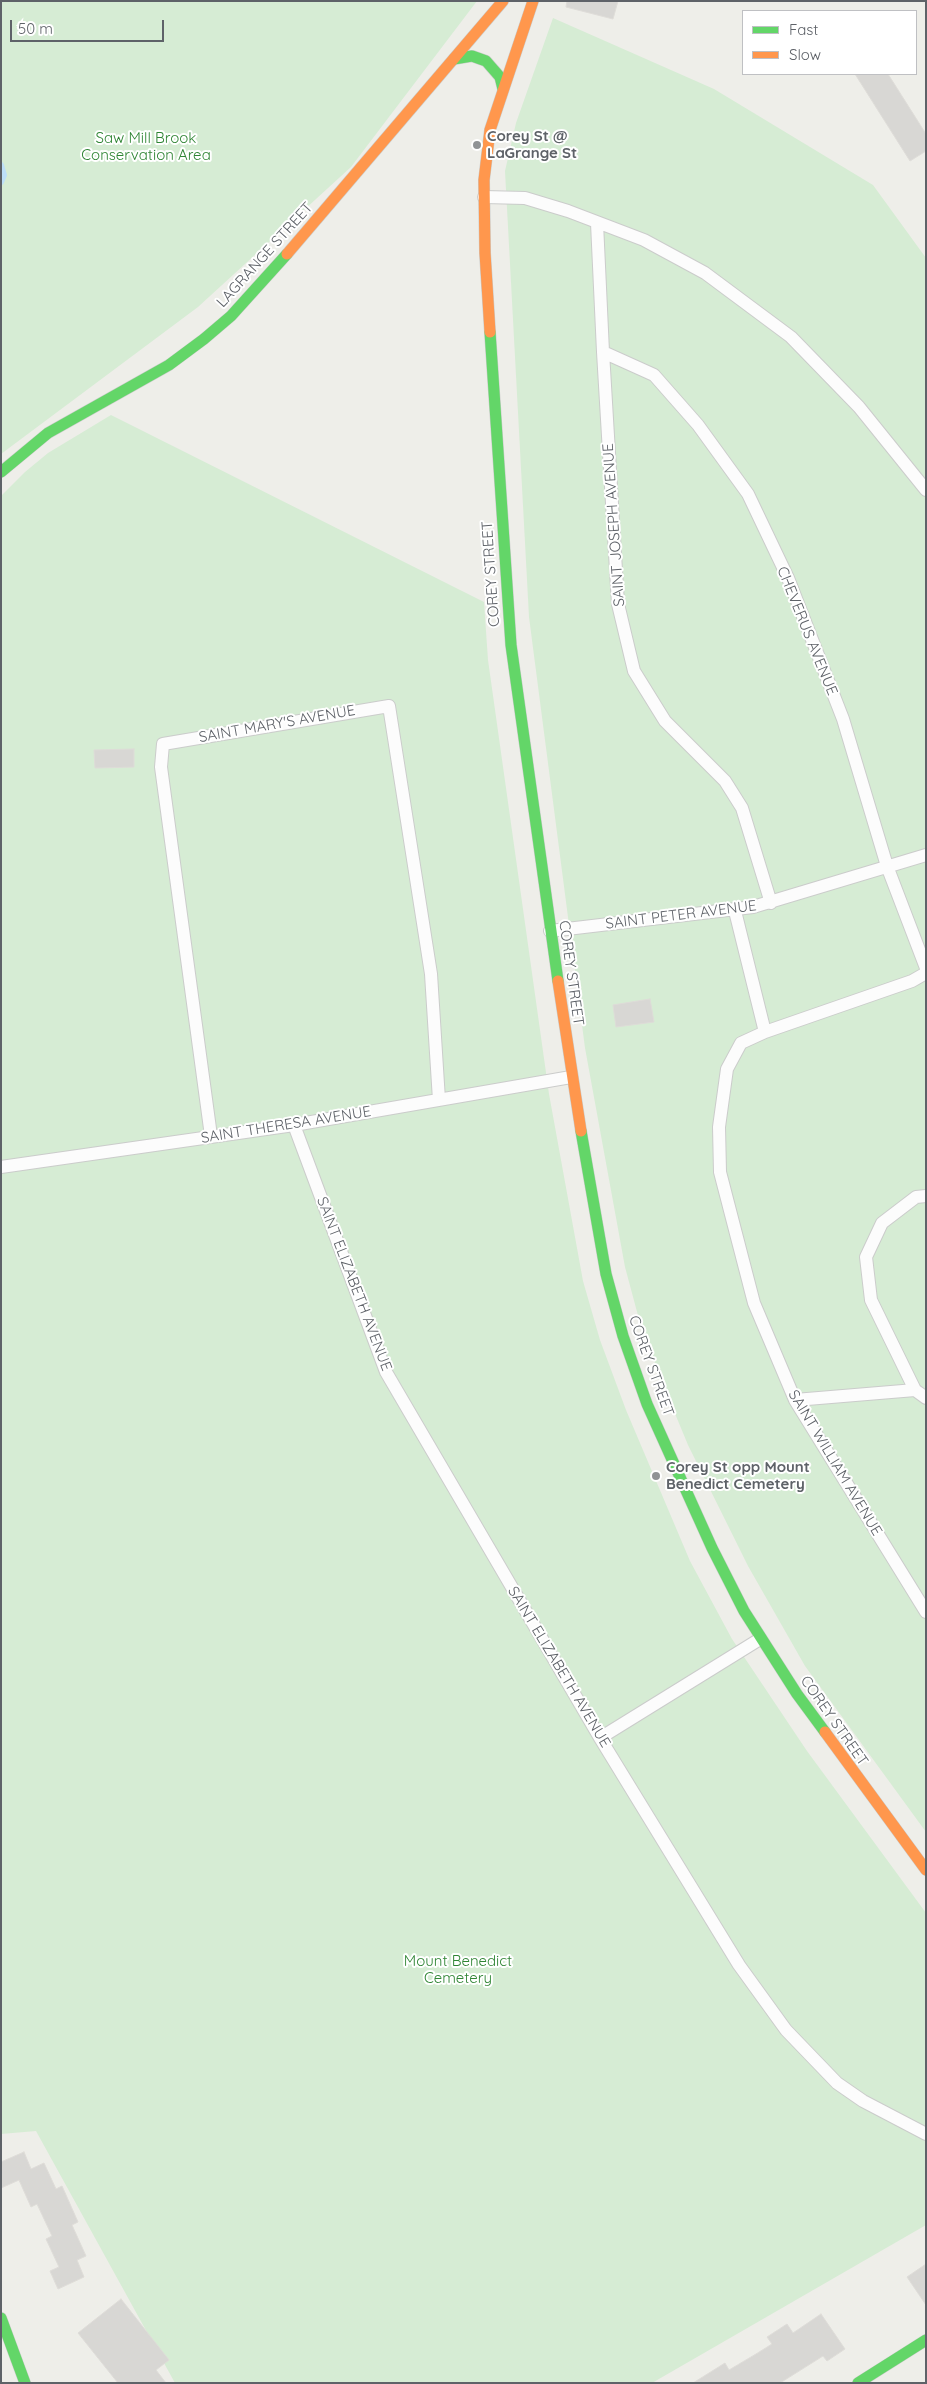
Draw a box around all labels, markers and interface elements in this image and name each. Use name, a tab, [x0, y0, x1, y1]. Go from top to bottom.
scale bar	[12, 10, 166, 42]
legend	[742, 10, 917, 75]
text: 50 m	[18, 19, 53, 38]
text: Fast	[789, 20, 818, 39]
text: Slow	[789, 45, 821, 64]
place label: Corey St @ LaGrange St	[487, 127, 577, 162]
park label: Saw Mill Brook Conservation Area	[81, 129, 211, 164]
marker: Corey St @ LaGrange St	[471, 139, 483, 151]
street label: LAGRANGE STREET	[213, 199, 317, 311]
street label: SAINT JOSEPH AVENUE	[599, 443, 629, 607]
street label: COREY STREET	[478, 521, 504, 627]
street label: CHEVERUS AVENUE	[773, 564, 841, 698]
street label: SAINT MARY'S AVENUE	[197, 701, 357, 747]
street label: SAINT PETER AVENUE	[604, 897, 758, 933]
street label: COREY STREET	[555, 919, 587, 1027]
street label: SAINT THERESA AVENUE	[200, 1103, 372, 1147]
street label: SAINT ELIZABETH AVENUE	[312, 1195, 396, 1373]
street label: COREY STREET	[624, 1313, 678, 1419]
street label: SAINT WILLIAM AVENUE	[784, 1387, 886, 1539]
place label: Corey St opp Mount Benedict Cemetery	[666, 1458, 810, 1493]
marker: Corey St opp Mount Benedict Cemetery	[650, 1470, 662, 1482]
street label: SAINT ELIZABETH AVENUE	[504, 1583, 614, 1751]
street label: COREY STREET	[796, 1672, 872, 1770]
park label: Mount Benedict Cemetery	[404, 1952, 512, 1987]

